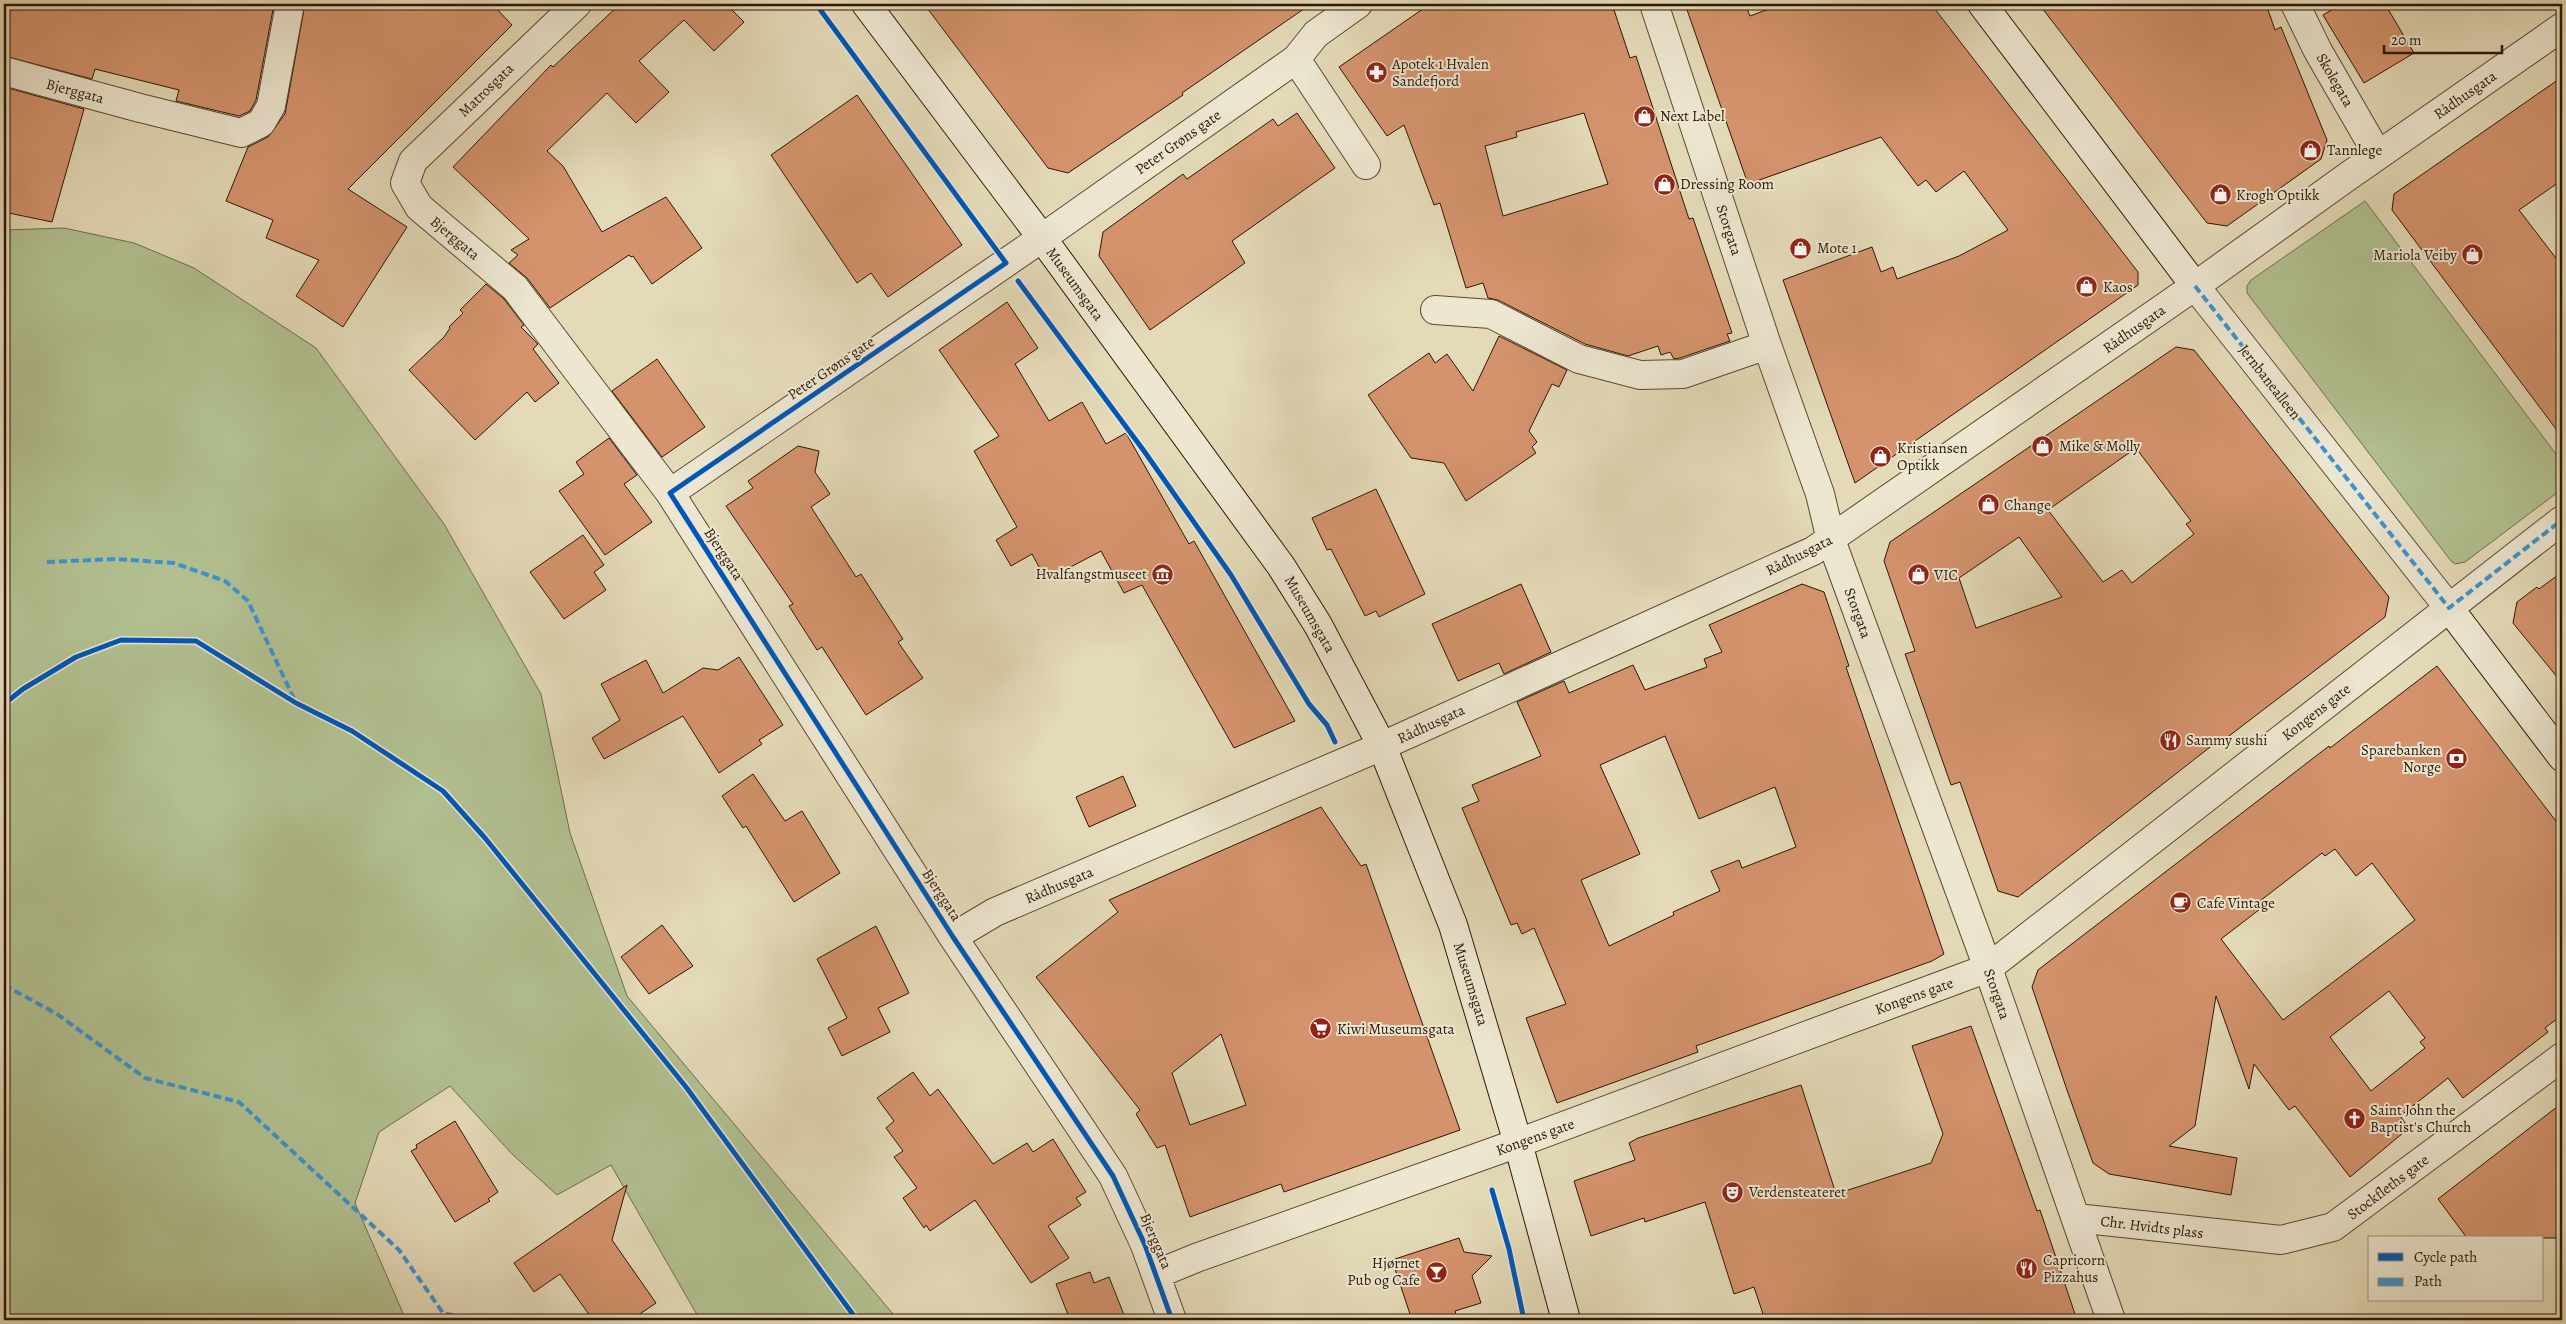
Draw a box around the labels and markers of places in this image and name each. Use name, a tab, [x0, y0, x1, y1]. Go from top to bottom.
place label: Apotek 1 Hvalen Sandefjord	[1391, 54, 1489, 91]
pharmacy icon: Apotek 1 Hvalen Sandefjord	[1364, 61, 1388, 85]
shop icon: Next Label	[1632, 104, 1656, 128]
place label: Next Label	[1660, 106, 1725, 126]
shop icon: Tannlege	[2299, 138, 2323, 162]
place label: Tannlege	[2327, 140, 2383, 160]
shop icon: Dressing Room	[1652, 172, 1676, 196]
place label: Dressing Room	[1680, 174, 1775, 194]
shop icon: Krogh Optikk	[2208, 183, 2232, 207]
place label: Krogh Optikk	[2236, 185, 2320, 205]
shop icon: Mote 1	[1789, 236, 1813, 260]
place label: Mote 1	[1817, 238, 1857, 258]
shop icon: Mariola Veiby	[2461, 243, 2485, 267]
place label: Mariola Veiby	[2373, 245, 2457, 265]
shop icon: Kaos	[2075, 275, 2099, 299]
place label: Kaos	[2103, 277, 2133, 297]
shop icon: Mike & Molly	[2031, 434, 2055, 458]
place label: Mike & Molly	[2059, 436, 2140, 456]
place label: Kristiansen Optikk	[1897, 438, 1968, 475]
shop icon: Kristiansen Optikk	[1869, 445, 1893, 469]
shop icon: Change	[1976, 493, 2000, 517]
place label: Change	[2004, 495, 2051, 515]
museum icon: Hvalfangstmuseet	[1151, 562, 1175, 586]
shop icon: VIC	[1906, 563, 1930, 587]
place label: Hvalfangstmuseet	[1036, 564, 1147, 584]
place label: VIC	[1933, 565, 1958, 585]
restaurant icon: Sammy sushi	[2158, 728, 2182, 752]
place label: Sammy sushi	[2186, 730, 2267, 750]
place label: Sparebanken Norge	[2361, 740, 2441, 777]
bank icon: Sparebanken Norge	[2445, 747, 2469, 771]
cafe icon: Cafe Vintage	[2169, 891, 2193, 915]
place label: Cafe Vintage	[2197, 893, 2275, 913]
supermarket icon: Kiwi Museumsgata	[1309, 1017, 1333, 1041]
place label: Kiwi Museumsgata	[1337, 1019, 1455, 1039]
place label: Saint John the Baptist's Church	[2370, 1100, 2471, 1137]
church icon: Saint John the Baptist's Church	[2342, 1107, 2366, 1131]
theatre icon: Verdensteateret	[1721, 1180, 1745, 1204]
place label: Verdensteateret	[1748, 1182, 1846, 1202]
place label: Capricorn Pizzahus	[2043, 1250, 2105, 1287]
place label: Hjørnet Pub og Cafe	[1347, 1253, 1420, 1290]
restaurant icon: Capricorn Pizzahus	[2015, 1257, 2039, 1281]
bar icon: Hjørnet Pub og Cafe	[1424, 1260, 1448, 1284]

